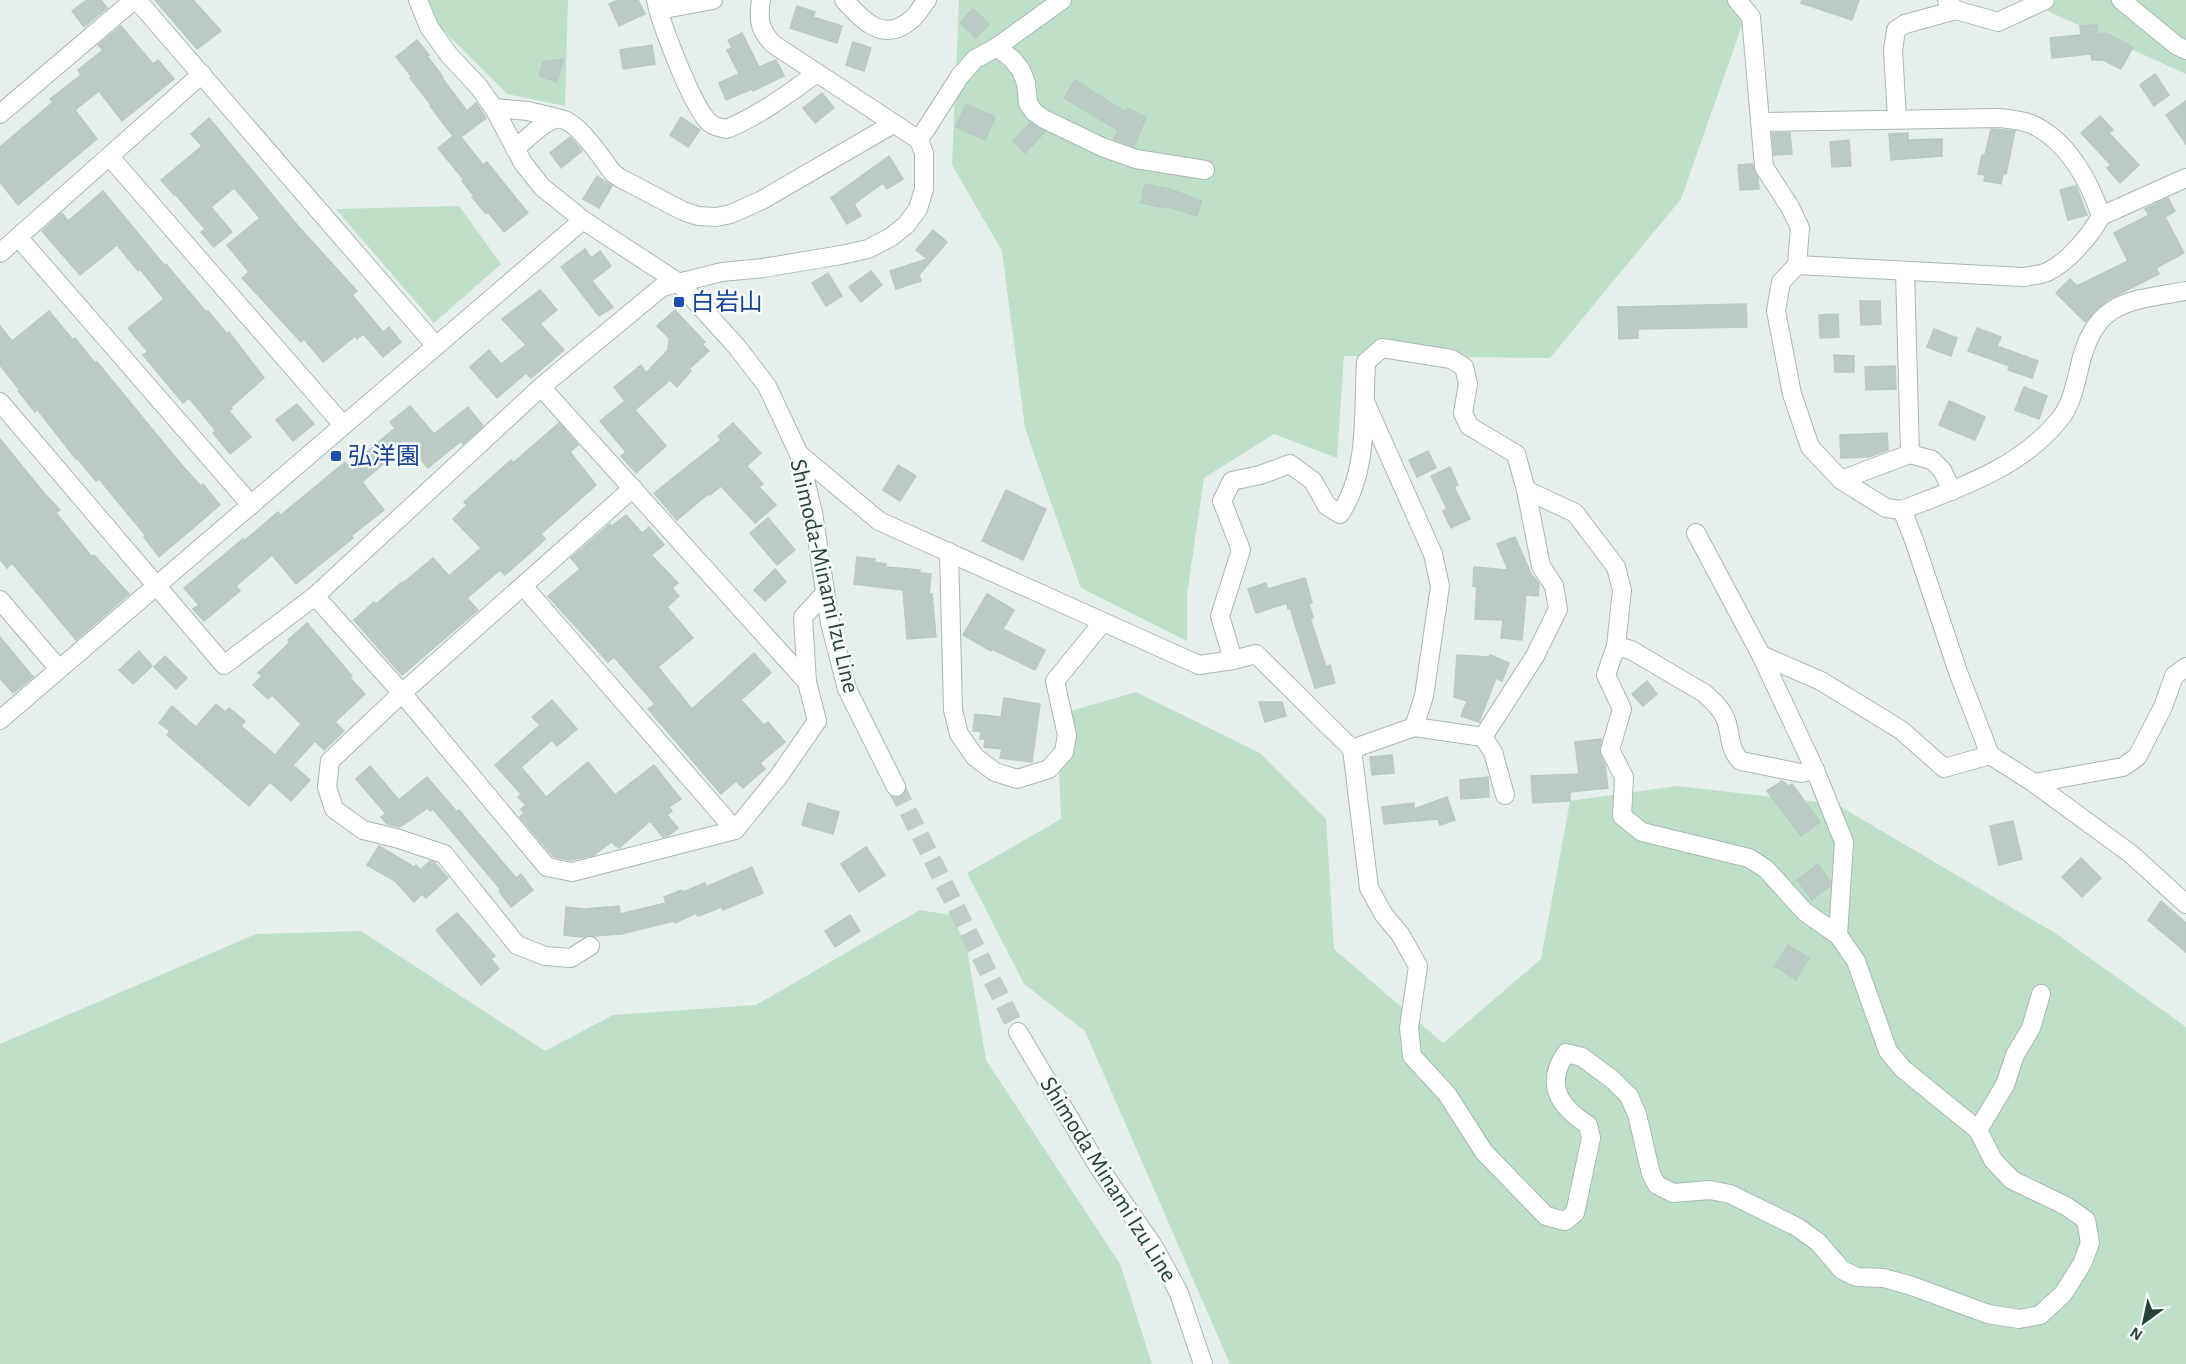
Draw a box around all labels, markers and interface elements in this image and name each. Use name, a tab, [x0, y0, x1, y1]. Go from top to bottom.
place label: 白岩山	[691, 289, 763, 315]
marker: 白岩山	[672, 295, 686, 309]
place label: 弘洋園	[348, 443, 420, 469]
marker: 弘洋園	[329, 449, 343, 463]
street label: Shimoda-Minami Izu Line	[785, 457, 863, 695]
street label: Shimoda Minami Izu Line	[1035, 1073, 1181, 1286]
north arrow	[2114, 1292, 2174, 1352]
text: N	[2127, 1324, 2145, 1343]

